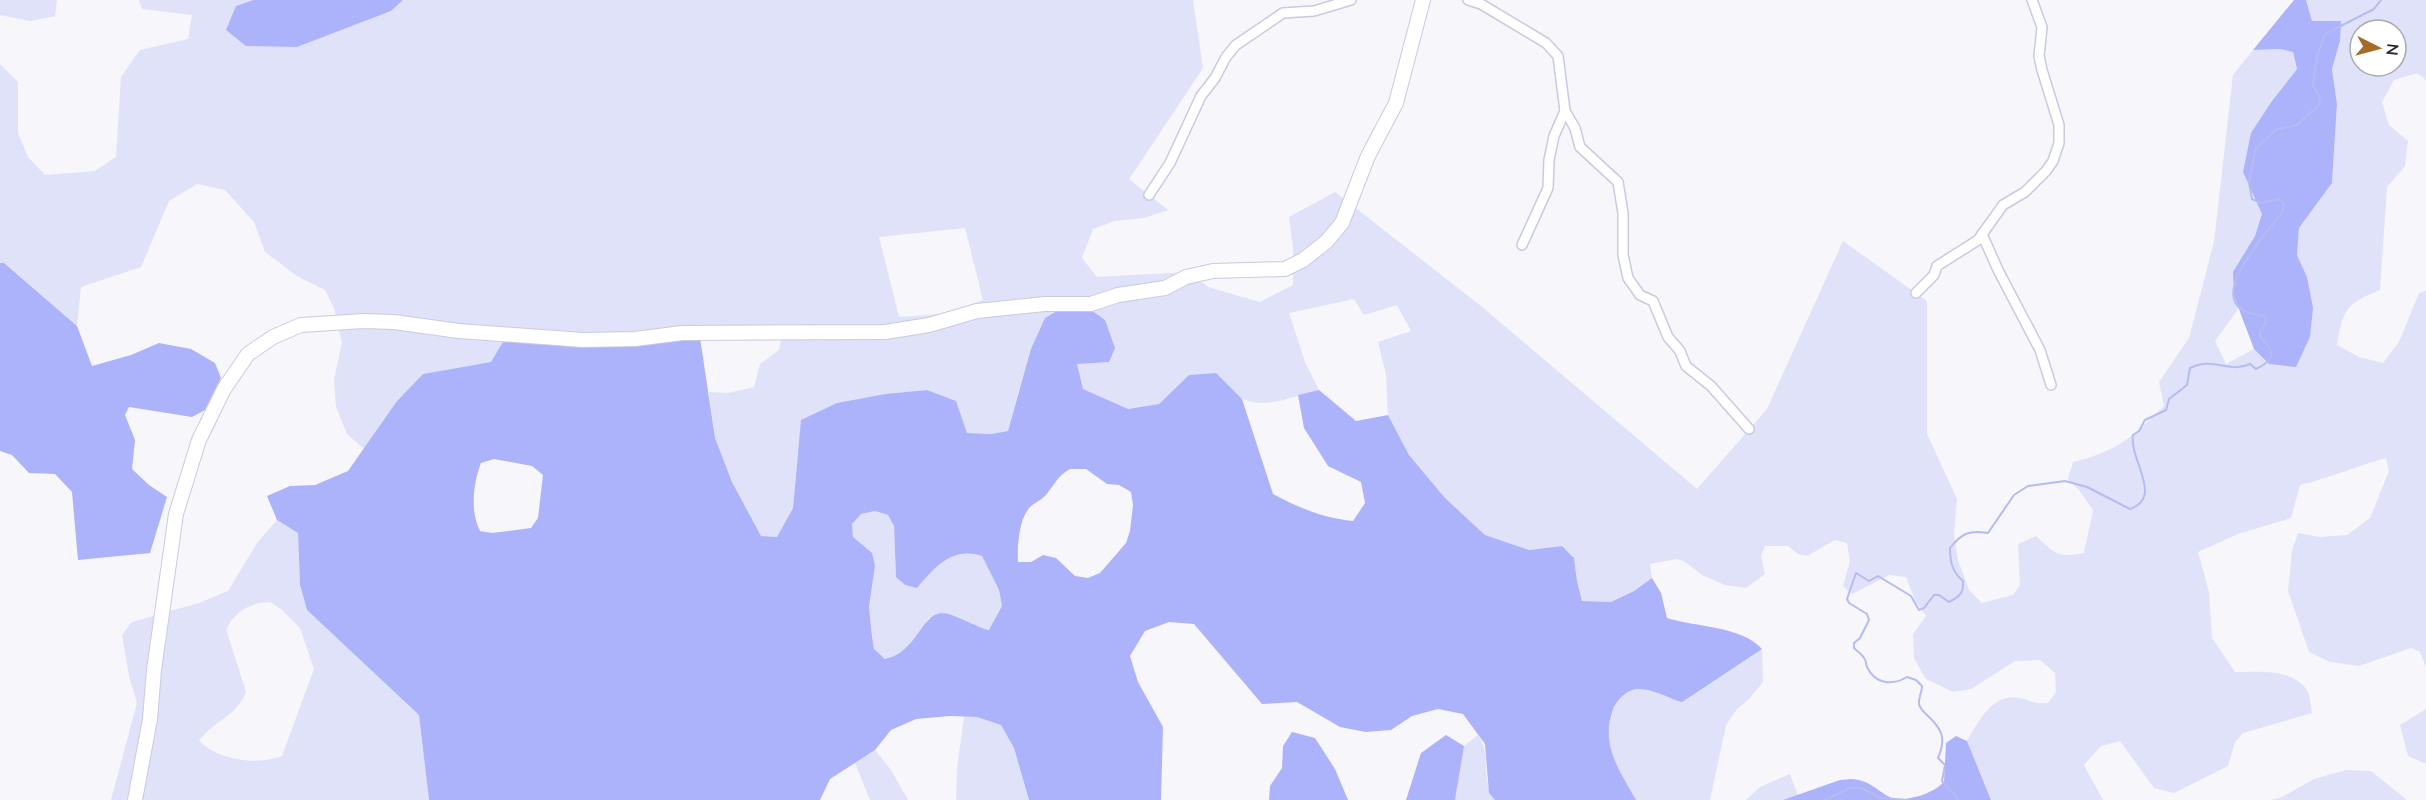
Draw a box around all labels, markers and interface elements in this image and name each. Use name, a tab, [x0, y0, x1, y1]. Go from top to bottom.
north arrow	[2348, 18, 2408, 78]
text: N	[2380, 42, 2403, 57]

